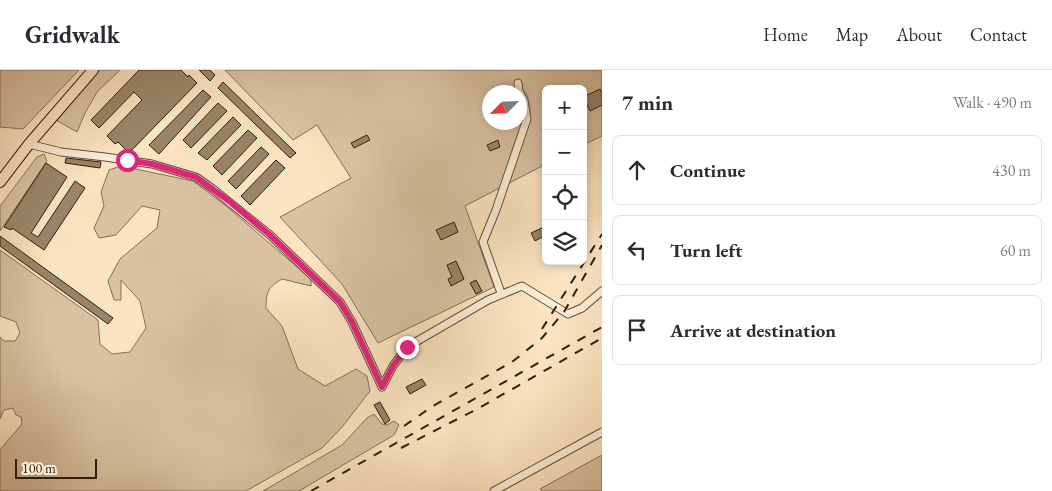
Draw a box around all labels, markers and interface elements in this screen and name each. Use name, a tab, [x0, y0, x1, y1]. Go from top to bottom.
text: Gridwalk	[25, 19, 120, 50]
text: Home	[763, 23, 808, 46]
text: Map	[836, 23, 868, 46]
text: About	[896, 23, 942, 46]
text: Contact	[970, 23, 1027, 46]
north arrow	[482, 85, 527, 130]
map controls	[542, 85, 587, 265]
button: +	[542, 85, 587, 130]
text: 7 min	[622, 89, 673, 116]
text: Walk · 490 m	[953, 92, 1032, 113]
button: −	[542, 130, 587, 175]
route start	[116, 149, 139, 172]
icon: ahead	[623, 156, 651, 184]
text: Continue	[670, 158, 745, 183]
text: 430 m	[992, 160, 1031, 181]
button: locate	[542, 175, 587, 220]
button: layers	[542, 220, 587, 265]
icon: left	[623, 236, 651, 264]
text: Turn left	[670, 238, 742, 263]
text: 60 m	[1000, 240, 1031, 261]
icon: arrive	[623, 316, 651, 344]
text: Arrive at destination	[670, 318, 836, 343]
route end	[396, 336, 419, 359]
scale bar	[15, 456, 98, 479]
text: 100 m	[22, 459, 56, 477]

